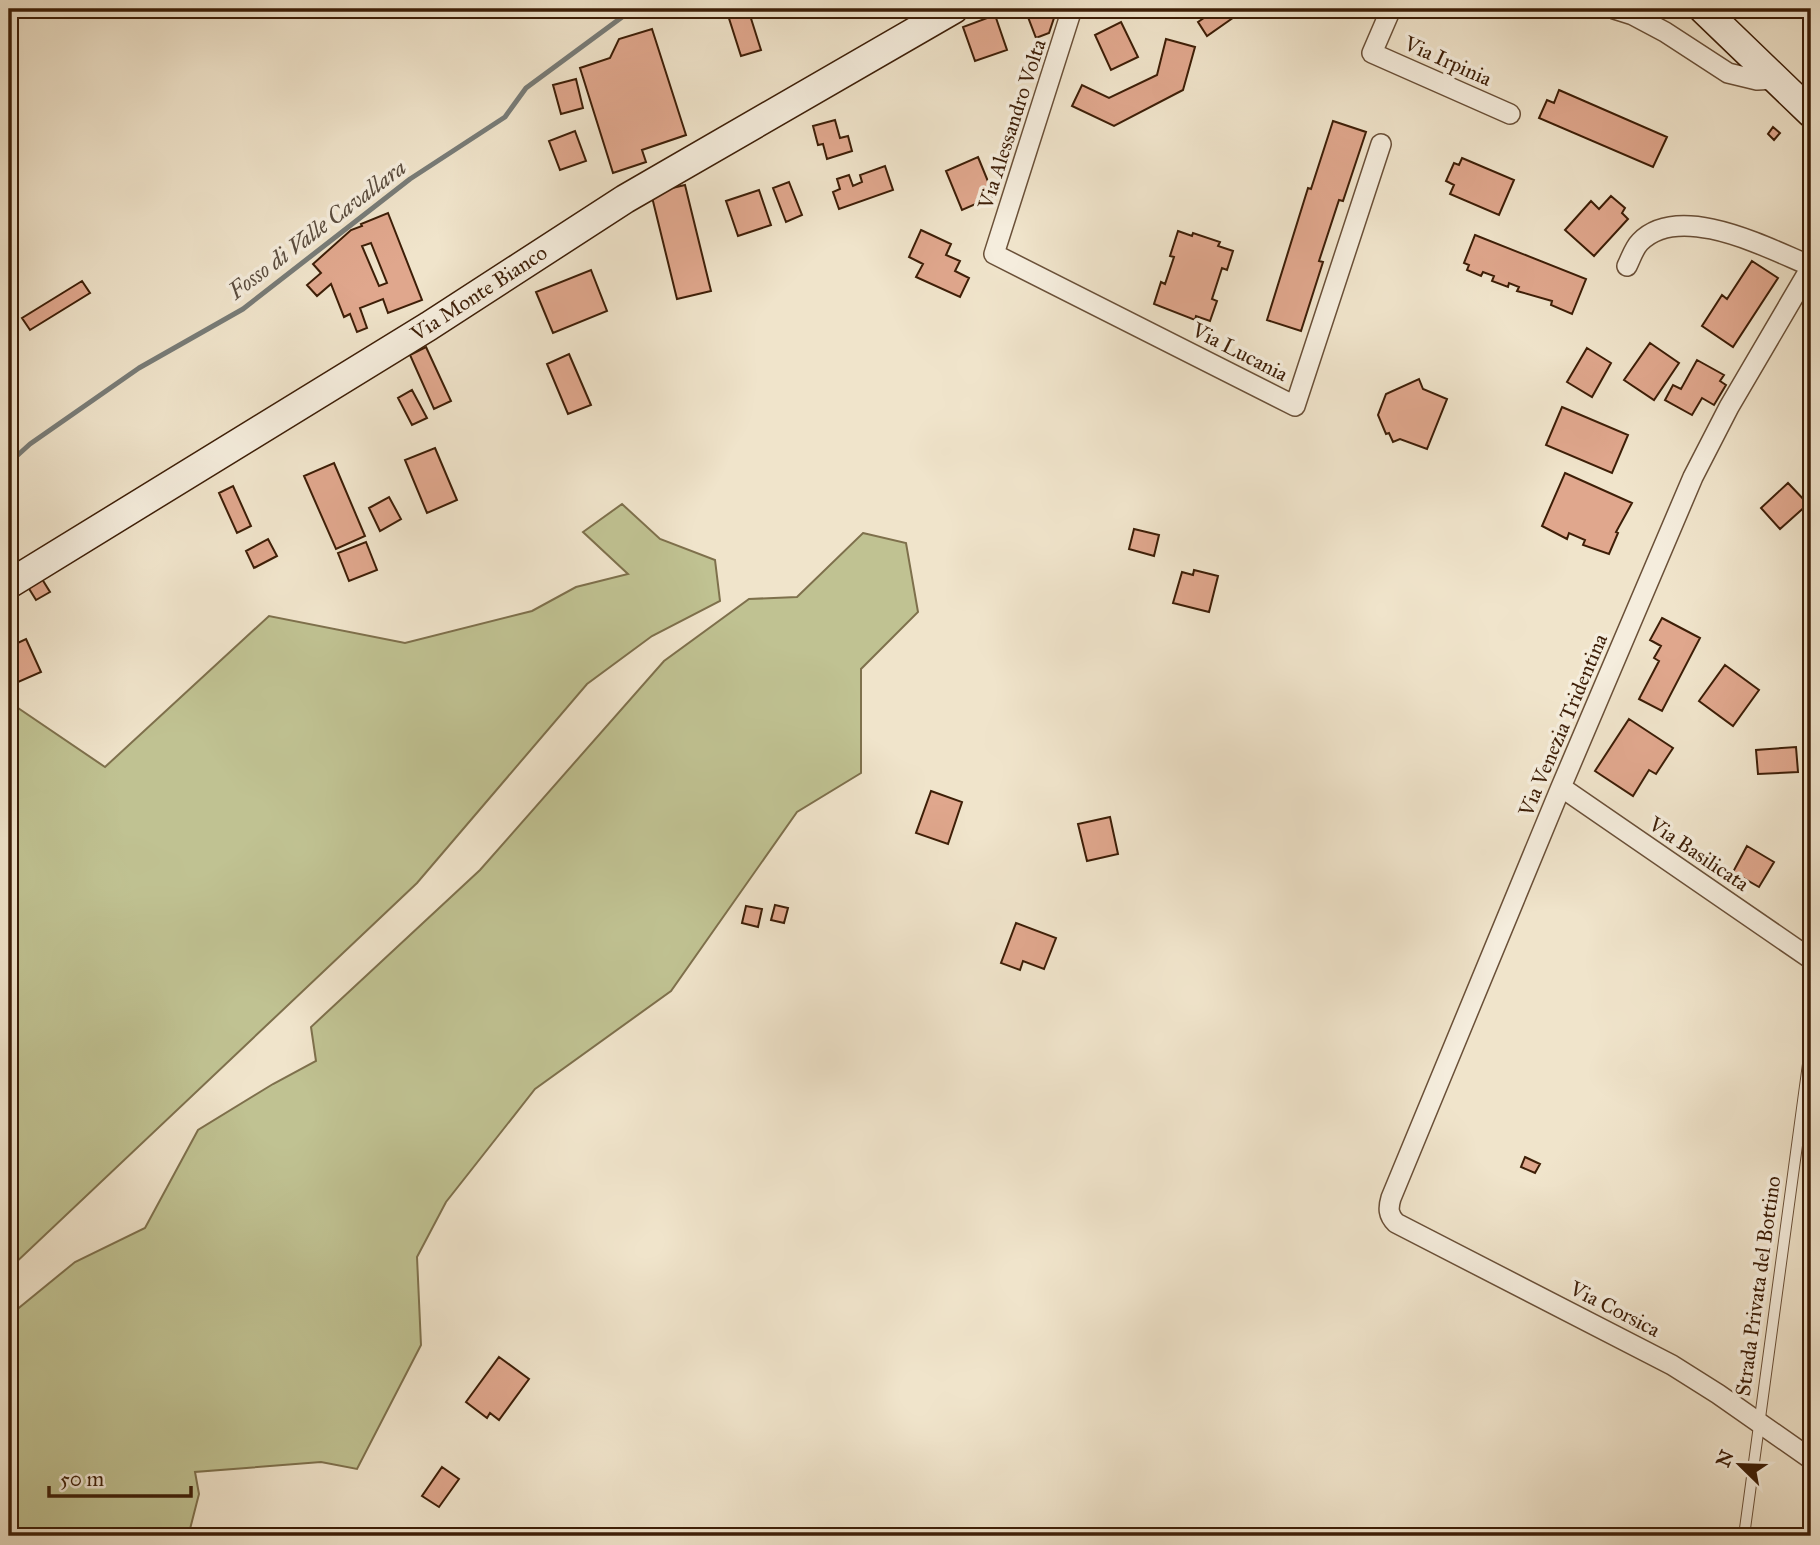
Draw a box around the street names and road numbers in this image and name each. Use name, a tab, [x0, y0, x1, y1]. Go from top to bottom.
street label: Via Irpinia	[1399, 30, 1496, 92]
street label: Via Alessandro Volta	[972, 36, 1052, 213]
street label: Via Monte Bianco	[405, 239, 552, 347]
street label: Via Lucania	[1187, 316, 1292, 387]
street label: Via Venezia Tridentina	[1512, 630, 1613, 821]
street label: Via Basilicata	[1643, 810, 1754, 897]
street label: Strada Privata del Bottino	[1730, 1174, 1786, 1398]
street label: Via Corsica	[1565, 1275, 1665, 1343]

